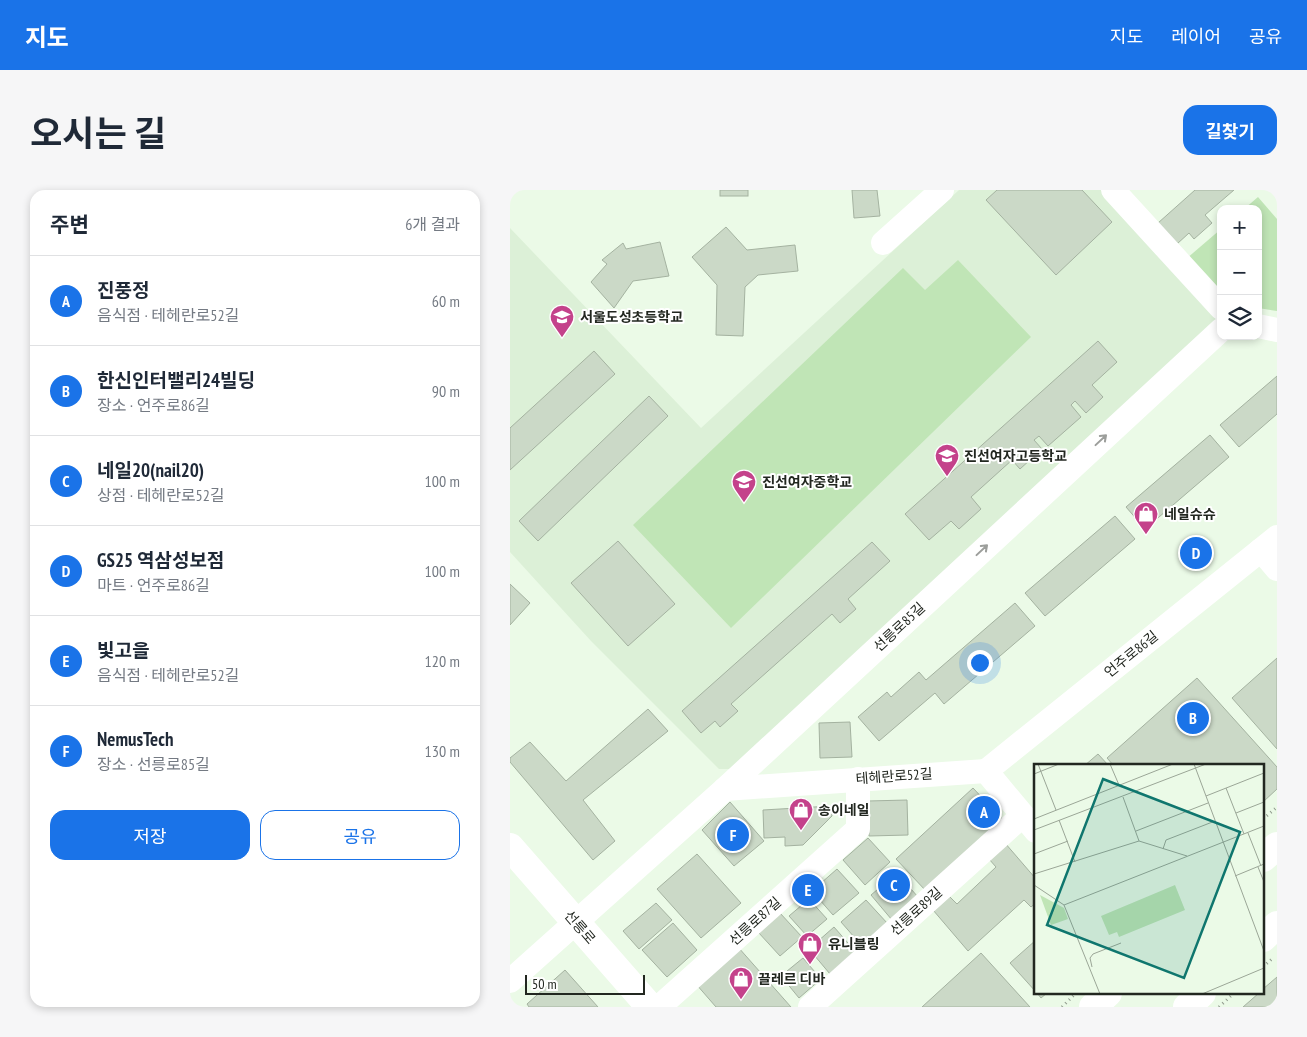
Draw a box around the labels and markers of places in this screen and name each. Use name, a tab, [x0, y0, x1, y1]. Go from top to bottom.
school or university icon: 서울도성초등학교	[549, 304, 575, 338]
place label: 서울도성초등학교	[580, 308, 683, 326]
school or university icon: 진선여자고등학교	[934, 443, 960, 477]
place label: 진선여자고등학교	[964, 447, 1067, 465]
school or university icon: 진선여자중학교	[731, 469, 757, 503]
place label: 진선여자중학교	[762, 473, 852, 491]
shop icon: 네일슈슈	[1133, 501, 1159, 535]
place label: 네일슈슈	[1164, 505, 1216, 523]
pin: D	[1180, 534, 1212, 572]
pin: B	[1177, 699, 1209, 737]
pin: A	[968, 793, 1000, 831]
shop icon: 송이네일	[788, 797, 814, 831]
place label: 송이네일	[818, 801, 870, 819]
pin: F	[717, 816, 749, 854]
pin: C	[878, 866, 910, 904]
pin: E	[792, 871, 824, 909]
shop icon: 유니블링	[797, 931, 823, 965]
place label: 유니블링	[828, 935, 880, 953]
shop icon: 끌레르 디바	[728, 966, 754, 1000]
place label: 끌레르 디바	[758, 970, 825, 988]

